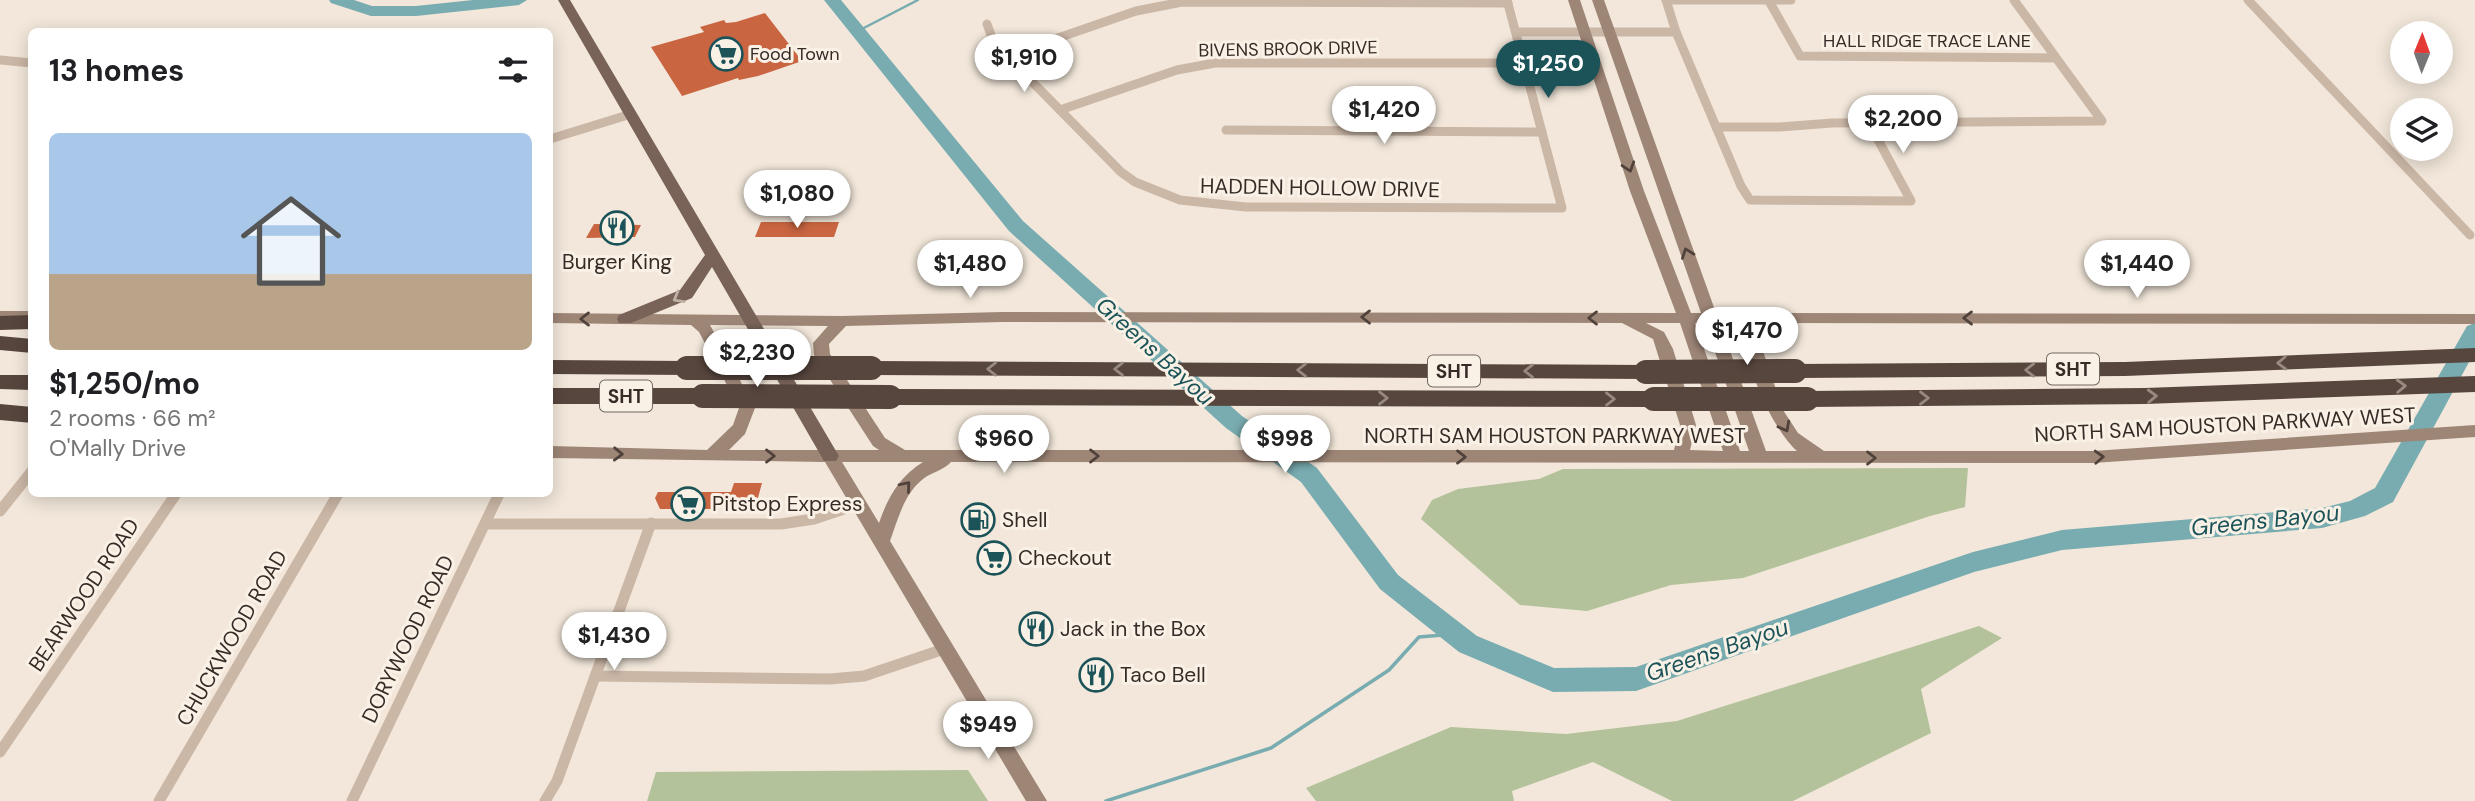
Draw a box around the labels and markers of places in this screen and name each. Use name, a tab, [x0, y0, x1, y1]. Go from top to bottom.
pin: $1,910	[967, 34, 1081, 94]
supermarket icon: Food Town	[707, 35, 745, 73]
pin: $1,250	[1491, 41, 1605, 100]
place label: Food Town	[750, 42, 840, 66]
pin: $1,420	[1327, 86, 1441, 146]
pin: $2,200	[1846, 96, 1960, 155]
pin: $1,080	[740, 170, 854, 230]
restaurant icon: Burger King	[598, 209, 636, 247]
pin: $1,480	[913, 240, 1027, 300]
pin: $1,440	[2080, 240, 2194, 300]
place label: Burger King	[562, 248, 672, 276]
pin: $1,470	[1690, 308, 1804, 367]
pin: $2,230	[700, 330, 814, 389]
pin: $960	[963, 416, 1045, 475]
pin: $998	[1244, 416, 1326, 475]
supermarket icon: Pitstop Express	[669, 485, 707, 523]
place label: Pitstop Express	[712, 490, 862, 518]
fuel station icon: Shell	[959, 501, 997, 539]
place label: Shell	[1002, 506, 1048, 534]
supermarket icon: Checkout	[975, 539, 1013, 577]
place label: Checkout	[1018, 544, 1112, 572]
restaurant icon: Jack in the Box	[1017, 610, 1055, 648]
pin: $1,430	[557, 612, 671, 672]
place label: Jack in the Box	[1060, 615, 1206, 643]
restaurant icon: Taco Bell	[1077, 656, 1115, 694]
place label: Taco Bell	[1120, 661, 1206, 689]
pin: $949	[947, 702, 1029, 761]

